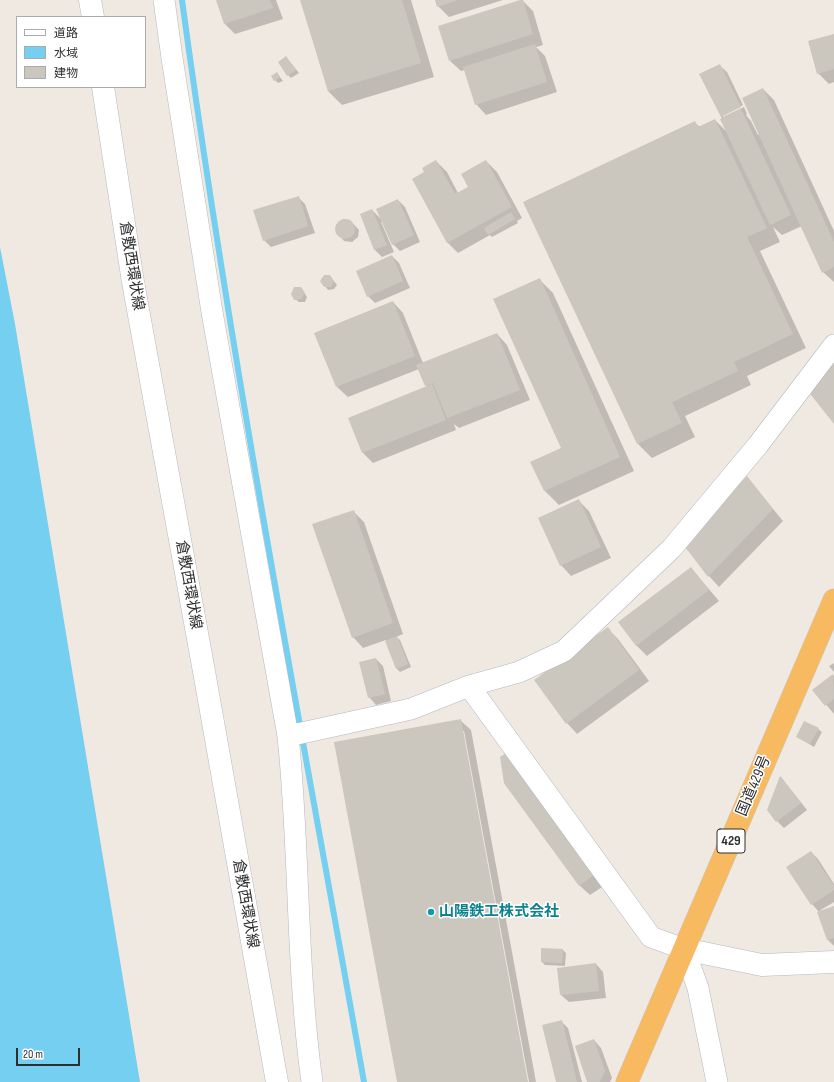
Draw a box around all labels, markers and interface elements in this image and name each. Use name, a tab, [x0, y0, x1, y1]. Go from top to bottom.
legend	[16, 16, 146, 88]
text: 道路	[54, 26, 78, 41]
text: 水域	[54, 46, 78, 61]
text: 建物	[54, 66, 78, 81]
street label: 倉敷西環状線	[115, 220, 147, 312]
street label: 倉敷西環状線	[171, 539, 205, 631]
street label: 国道429号	[733, 753, 775, 819]
road number: 429	[717, 829, 745, 853]
street label: 倉敷西環状線	[228, 858, 262, 950]
place label: 山陽鉄工株式会社	[439, 903, 559, 921]
marker: 山陽鉄工株式会社	[426, 907, 436, 917]
scale bar	[18, 1040, 82, 1066]
text: 20 m	[23, 1047, 43, 1062]

